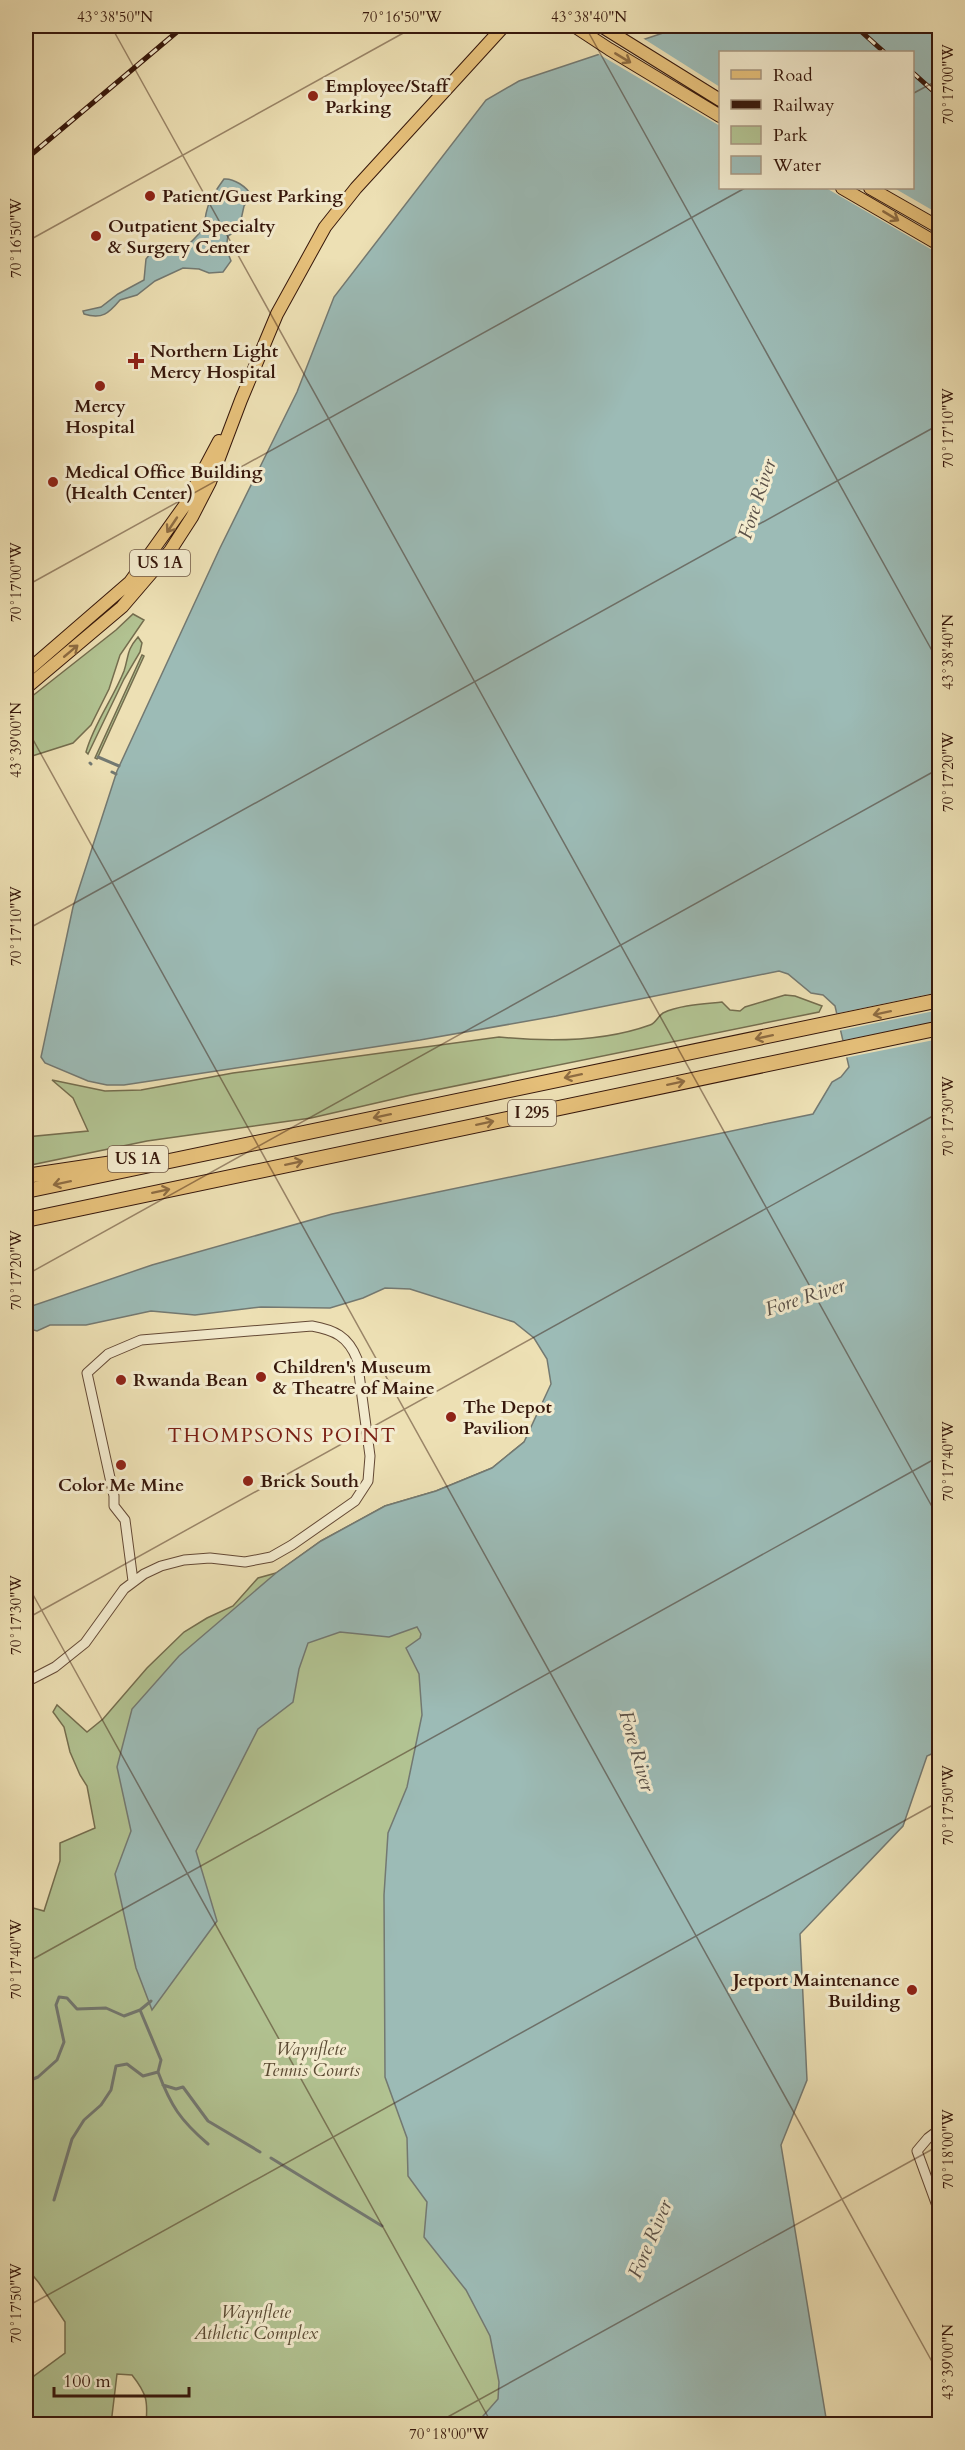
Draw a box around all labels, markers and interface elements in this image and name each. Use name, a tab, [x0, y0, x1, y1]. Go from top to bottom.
text: 43°38'50"N	[77, 7, 153, 27]
text: 70°16'50"W	[362, 7, 442, 27]
text: 43°38'40"N	[551, 7, 627, 27]
text: 70°17'00"W	[938, 44, 958, 124]
legend	[719, 51, 914, 189]
one-way arrow	[614, 52, 631, 64]
text: Road	[773, 63, 813, 88]
place label: Employee/Staff Parking	[325, 74, 451, 120]
marker: Employee/Staff Parking	[306, 89, 320, 103]
text: Railway	[773, 93, 835, 118]
text: Park	[773, 123, 808, 148]
text: Water	[772, 153, 822, 178]
place label: Patient/Guest Parking	[162, 184, 343, 209]
marker: Patient/Guest Parking	[143, 189, 157, 203]
text: 70°16'50"W	[6, 198, 26, 278]
one-way arrow	[882, 211, 899, 223]
place label: Outpatient Specialty & Surgery Center	[108, 214, 276, 260]
marker: Outpatient Specialty & Surgery Center	[89, 229, 103, 243]
place label: Northern Light Mercy Hospital	[150, 339, 279, 385]
marker: Northern Light Mercy Hospital	[127, 352, 145, 370]
marker: Mercy Hospital	[93, 379, 107, 393]
text: 70°17'10"W	[938, 388, 958, 468]
place label: Mercy Hospital	[65, 394, 135, 440]
water label: Fore River	[731, 454, 783, 542]
place label: Medical Office Building (Health Center)	[65, 460, 263, 506]
marker: Medical Office Building (Health Center)	[46, 475, 60, 489]
one-way arrow	[166, 516, 178, 533]
text: 70°17'00"W	[6, 542, 26, 622]
road number: US 1A	[130, 550, 190, 576]
text: 43°38'40"N	[938, 614, 958, 690]
one-way arrow	[63, 644, 79, 657]
text: 43°39'00"N	[6, 702, 26, 778]
text: 70°17'20"W	[938, 732, 958, 812]
text: 70°17'10"W	[6, 886, 26, 966]
one-way arrow	[873, 1007, 892, 1019]
one-way arrow	[755, 1032, 774, 1043]
one-way arrow	[564, 1071, 583, 1082]
text: 70°17'30"W	[938, 1076, 958, 1156]
one-way arrow	[666, 1077, 685, 1088]
road number: I 295	[508, 1100, 556, 1126]
one-way arrow	[373, 1111, 392, 1122]
one-way arrow	[475, 1117, 494, 1128]
road number: US 1A	[108, 1146, 168, 1172]
one-way arrow	[284, 1157, 304, 1168]
one-way arrow	[53, 1178, 72, 1189]
one-way arrow	[151, 1185, 170, 1196]
text: 70°17'20"W	[6, 1230, 26, 1310]
water label: Fore River	[762, 1271, 850, 1323]
place label: Children's Museum & Theatre of Maine	[273, 1355, 435, 1401]
place label: Rwanda Bean	[133, 1368, 248, 1393]
marker: Children's Museum & Theatre of Maine	[254, 1370, 268, 1384]
marker: Rwanda Bean	[114, 1373, 128, 1387]
place label: The Depot Pavilion	[463, 1395, 553, 1441]
marker: The Depot Pavilion	[444, 1410, 458, 1424]
text: 70°17'40"W	[938, 1421, 958, 1501]
district label: THOMPSONS POINT	[167, 1422, 397, 1449]
marker: Color Me Mine	[114, 1458, 128, 1472]
place label: Brick South	[260, 1469, 359, 1494]
place label: Color Me Mine	[58, 1473, 184, 1498]
marker: Brick South	[241, 1474, 255, 1488]
text: 70°17'30"W	[6, 1575, 26, 1655]
water label: Fore River	[613, 1708, 662, 1796]
text: 70°17'50"W	[938, 1765, 958, 1845]
text: 70°17'40"W	[6, 1919, 26, 1999]
place label: Jetport Maintenance Building	[730, 1968, 900, 2014]
marker: Jetport Maintenance Building	[905, 1983, 919, 1997]
park label: Waynflete Tennis Courts	[262, 2037, 360, 2083]
text: 70°18'00"W	[938, 2109, 958, 2189]
water label: Fore River	[621, 2194, 679, 2282]
text: 70°17'50"W	[6, 2263, 26, 2343]
park label: Waynflete Athletic Complex	[193, 2300, 318, 2346]
text: 43°39'00"N	[938, 2324, 958, 2400]
scale bar	[54, 2360, 189, 2398]
text: 100 m	[63, 2369, 111, 2394]
text: 70°18'00"W	[409, 2424, 489, 2444]

